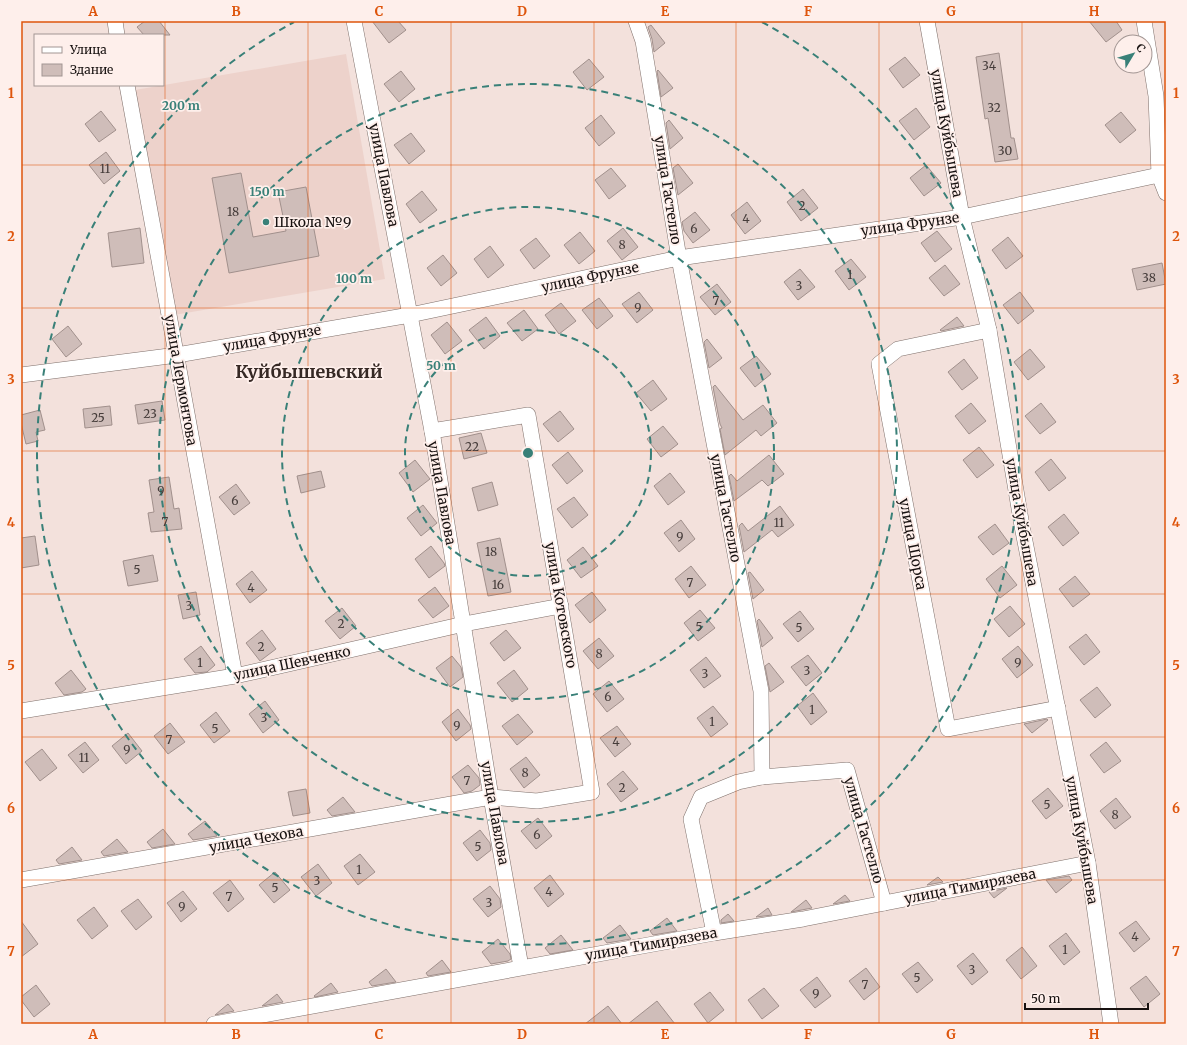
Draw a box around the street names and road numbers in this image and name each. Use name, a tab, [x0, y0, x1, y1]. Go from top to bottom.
street label: улица Куйбышева	[927, 68, 967, 199]
street label: улица Павлова	[365, 122, 403, 229]
street label: улица Гастелло	[651, 134, 685, 246]
street label: улица Фрунзе	[860, 208, 960, 240]
street label: улица Фрунзе	[540, 258, 640, 296]
street label: улица Лермонтова	[161, 313, 202, 448]
street label: улица Фрунзе	[222, 321, 322, 355]
street label: улица Павлова	[424, 440, 460, 547]
street label: улица Гастелло	[707, 452, 745, 564]
street label: улица Куйбышева	[1002, 457, 1042, 588]
street label: улица Щорса	[895, 497, 931, 592]
street label: улица Котовского	[541, 541, 581, 669]
street label: улица Шевченко	[232, 642, 352, 684]
street label: улица Павлова	[477, 760, 513, 867]
street label: улица Гастелло	[840, 775, 888, 885]
street label: улица Куйбышева	[1062, 775, 1102, 906]
street label: улица Чехова	[207, 822, 305, 856]
street label: улица Тимирязева	[903, 864, 1038, 908]
street label: улица Тимирязева	[584, 923, 719, 964]

